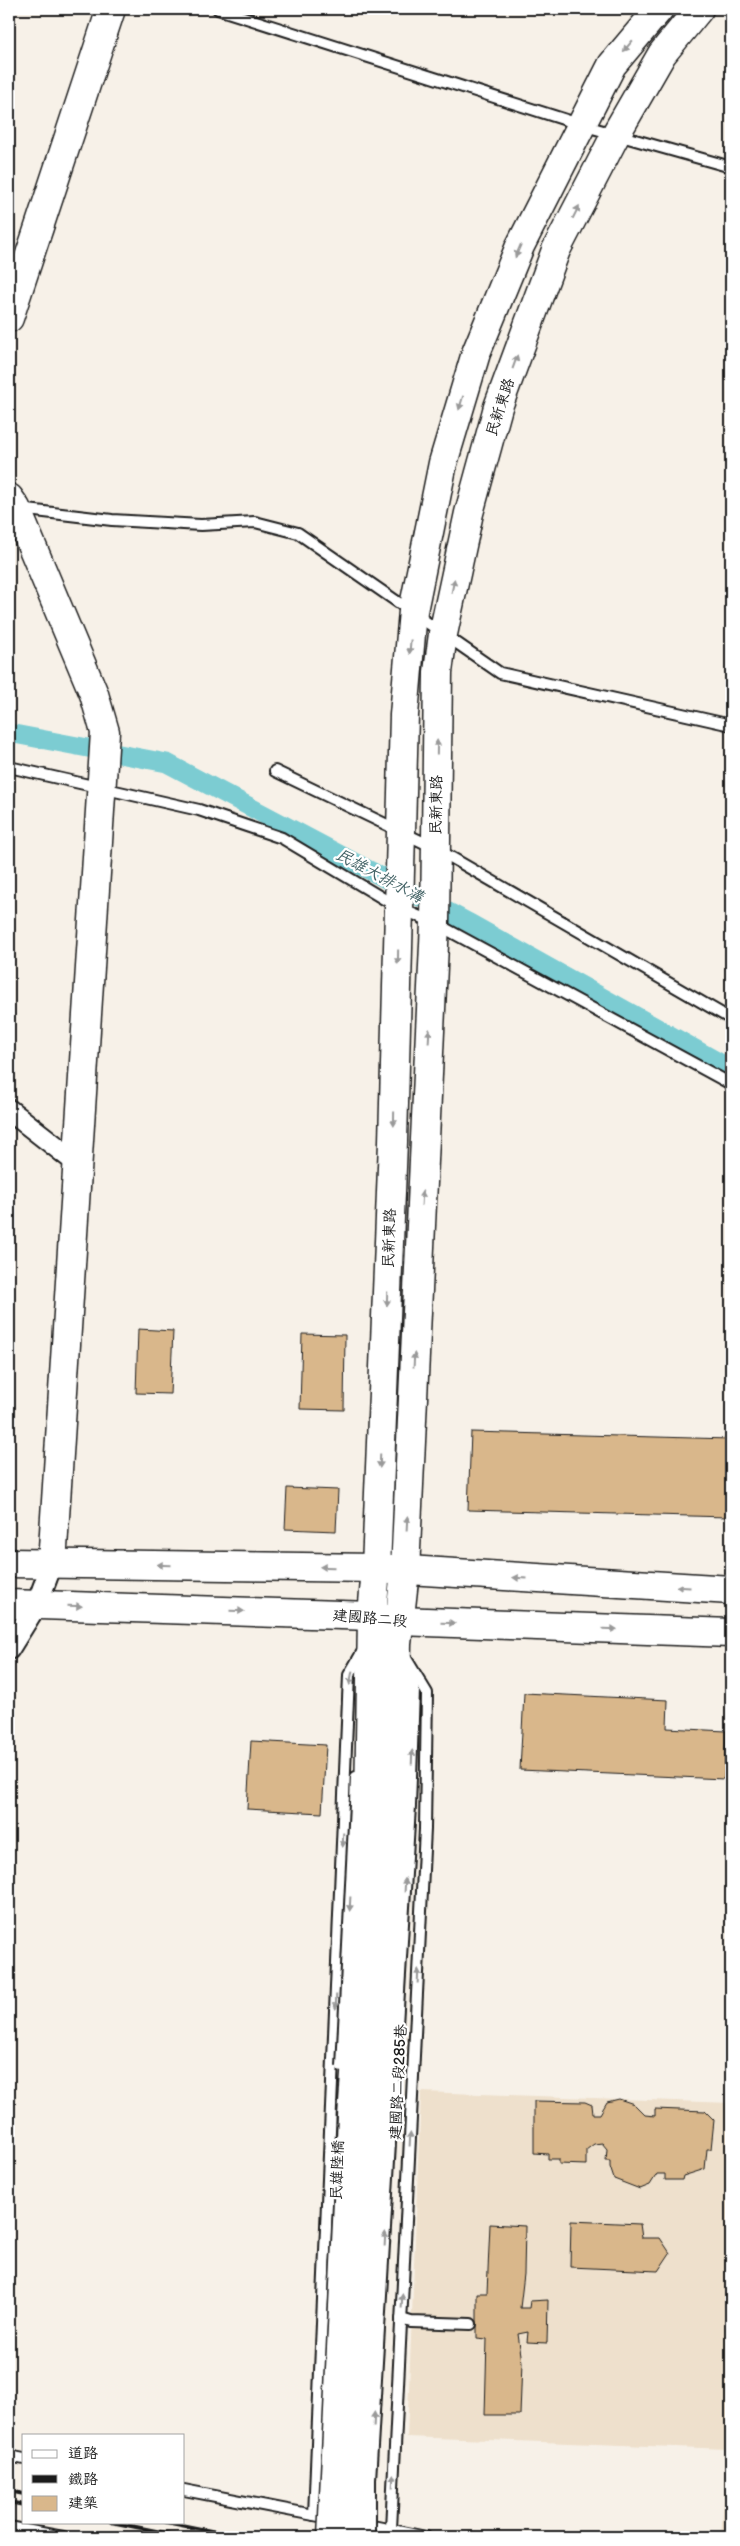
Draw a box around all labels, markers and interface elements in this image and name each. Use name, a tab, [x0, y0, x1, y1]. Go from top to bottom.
one-way arrow	[622, 39, 633, 52]
one-way arrow	[572, 205, 580, 219]
one-way arrow	[514, 244, 522, 258]
one-way arrow	[511, 354, 519, 369]
street label: 民新東路	[482, 376, 519, 439]
one-way arrow	[457, 395, 465, 410]
one-way arrow	[450, 578, 458, 594]
one-way arrow	[405, 639, 413, 655]
one-way arrow	[433, 739, 441, 755]
street label: 民新東路	[426, 775, 447, 835]
water label: 民雄大排水溝	[332, 845, 428, 908]
one-way arrow	[394, 949, 402, 965]
one-way arrow	[426, 1027, 434, 1043]
one-way arrow	[389, 1111, 397, 1127]
one-way arrow	[418, 1190, 426, 1206]
street label: 民新東路	[379, 1208, 400, 1268]
one-way arrow	[382, 1291, 390, 1307]
one-way arrow	[411, 1352, 419, 1368]
one-way arrow	[376, 1454, 384, 1470]
one-way arrow	[403, 1514, 411, 1530]
one-way arrow	[156, 1561, 172, 1569]
one-way arrow	[319, 1563, 335, 1571]
one-way arrow	[512, 1573, 528, 1581]
one-way arrow	[674, 1583, 690, 1591]
one-way arrow	[67, 1602, 83, 1610]
street label: 建國路二段	[332, 1606, 408, 1631]
one-way arrow	[230, 1608, 246, 1616]
one-way arrow	[440, 1619, 456, 1627]
one-way arrow	[603, 1625, 619, 1633]
one-way arrow	[346, 1670, 354, 1686]
one-way arrow	[408, 1749, 416, 1765]
one-way arrow	[339, 1832, 347, 1848]
one-way arrow	[402, 1876, 410, 1892]
one-way arrow	[346, 1896, 354, 1912]
one-way arrow	[414, 1968, 422, 1984]
one-way arrow	[332, 1995, 340, 2011]
street label: 建國路二段285巷	[386, 2024, 411, 2141]
one-way arrow	[406, 2130, 414, 2146]
street label: 民雄陸橋	[327, 2140, 348, 2200]
one-way arrow	[381, 2231, 389, 2247]
one-way arrow	[399, 2293, 407, 2309]
one-way arrow	[370, 2410, 378, 2426]
legend	[22, 2434, 185, 2524]
text: 道路	[68, 2444, 98, 2463]
text: 鐵路	[68, 2470, 98, 2489]
one-way arrow	[390, 2472, 398, 2488]
text: 建築	[68, 2494, 98, 2513]

